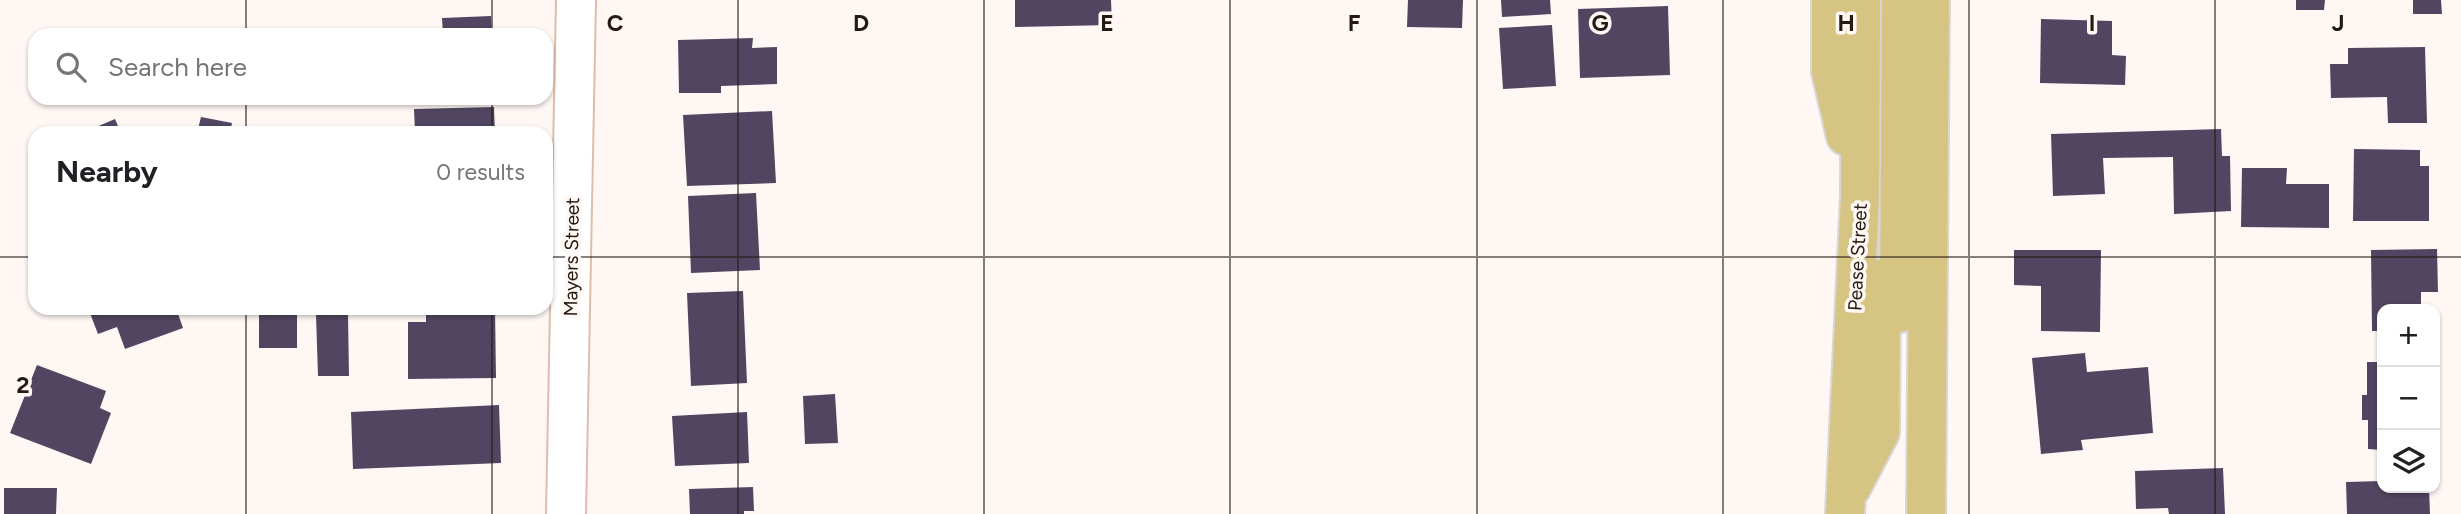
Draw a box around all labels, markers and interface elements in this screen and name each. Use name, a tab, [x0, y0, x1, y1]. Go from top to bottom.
text: C	[607, 9, 624, 37]
text: D	[853, 9, 869, 37]
text: E	[1100, 9, 1114, 37]
text: F	[1348, 9, 1361, 37]
text: G	[1591, 9, 1609, 37]
text: H	[1837, 9, 1855, 37]
text: I	[2089, 9, 2095, 37]
text: J	[2332, 9, 2344, 37]
search box	[28, 28, 553, 105]
icon: search	[52, 48, 90, 86]
text: Search here	[108, 51, 247, 83]
text: Nearby	[56, 153, 158, 190]
text: 0 results	[436, 158, 525, 186]
street label: Mayers Street	[559, 197, 584, 317]
street label: Pease Street	[1843, 202, 1872, 312]
map controls	[2377, 304, 2440, 493]
button: +	[2377, 304, 2440, 367]
button: −	[2377, 367, 2440, 430]
text: 2	[16, 371, 30, 399]
button: layers	[2377, 430, 2440, 493]

